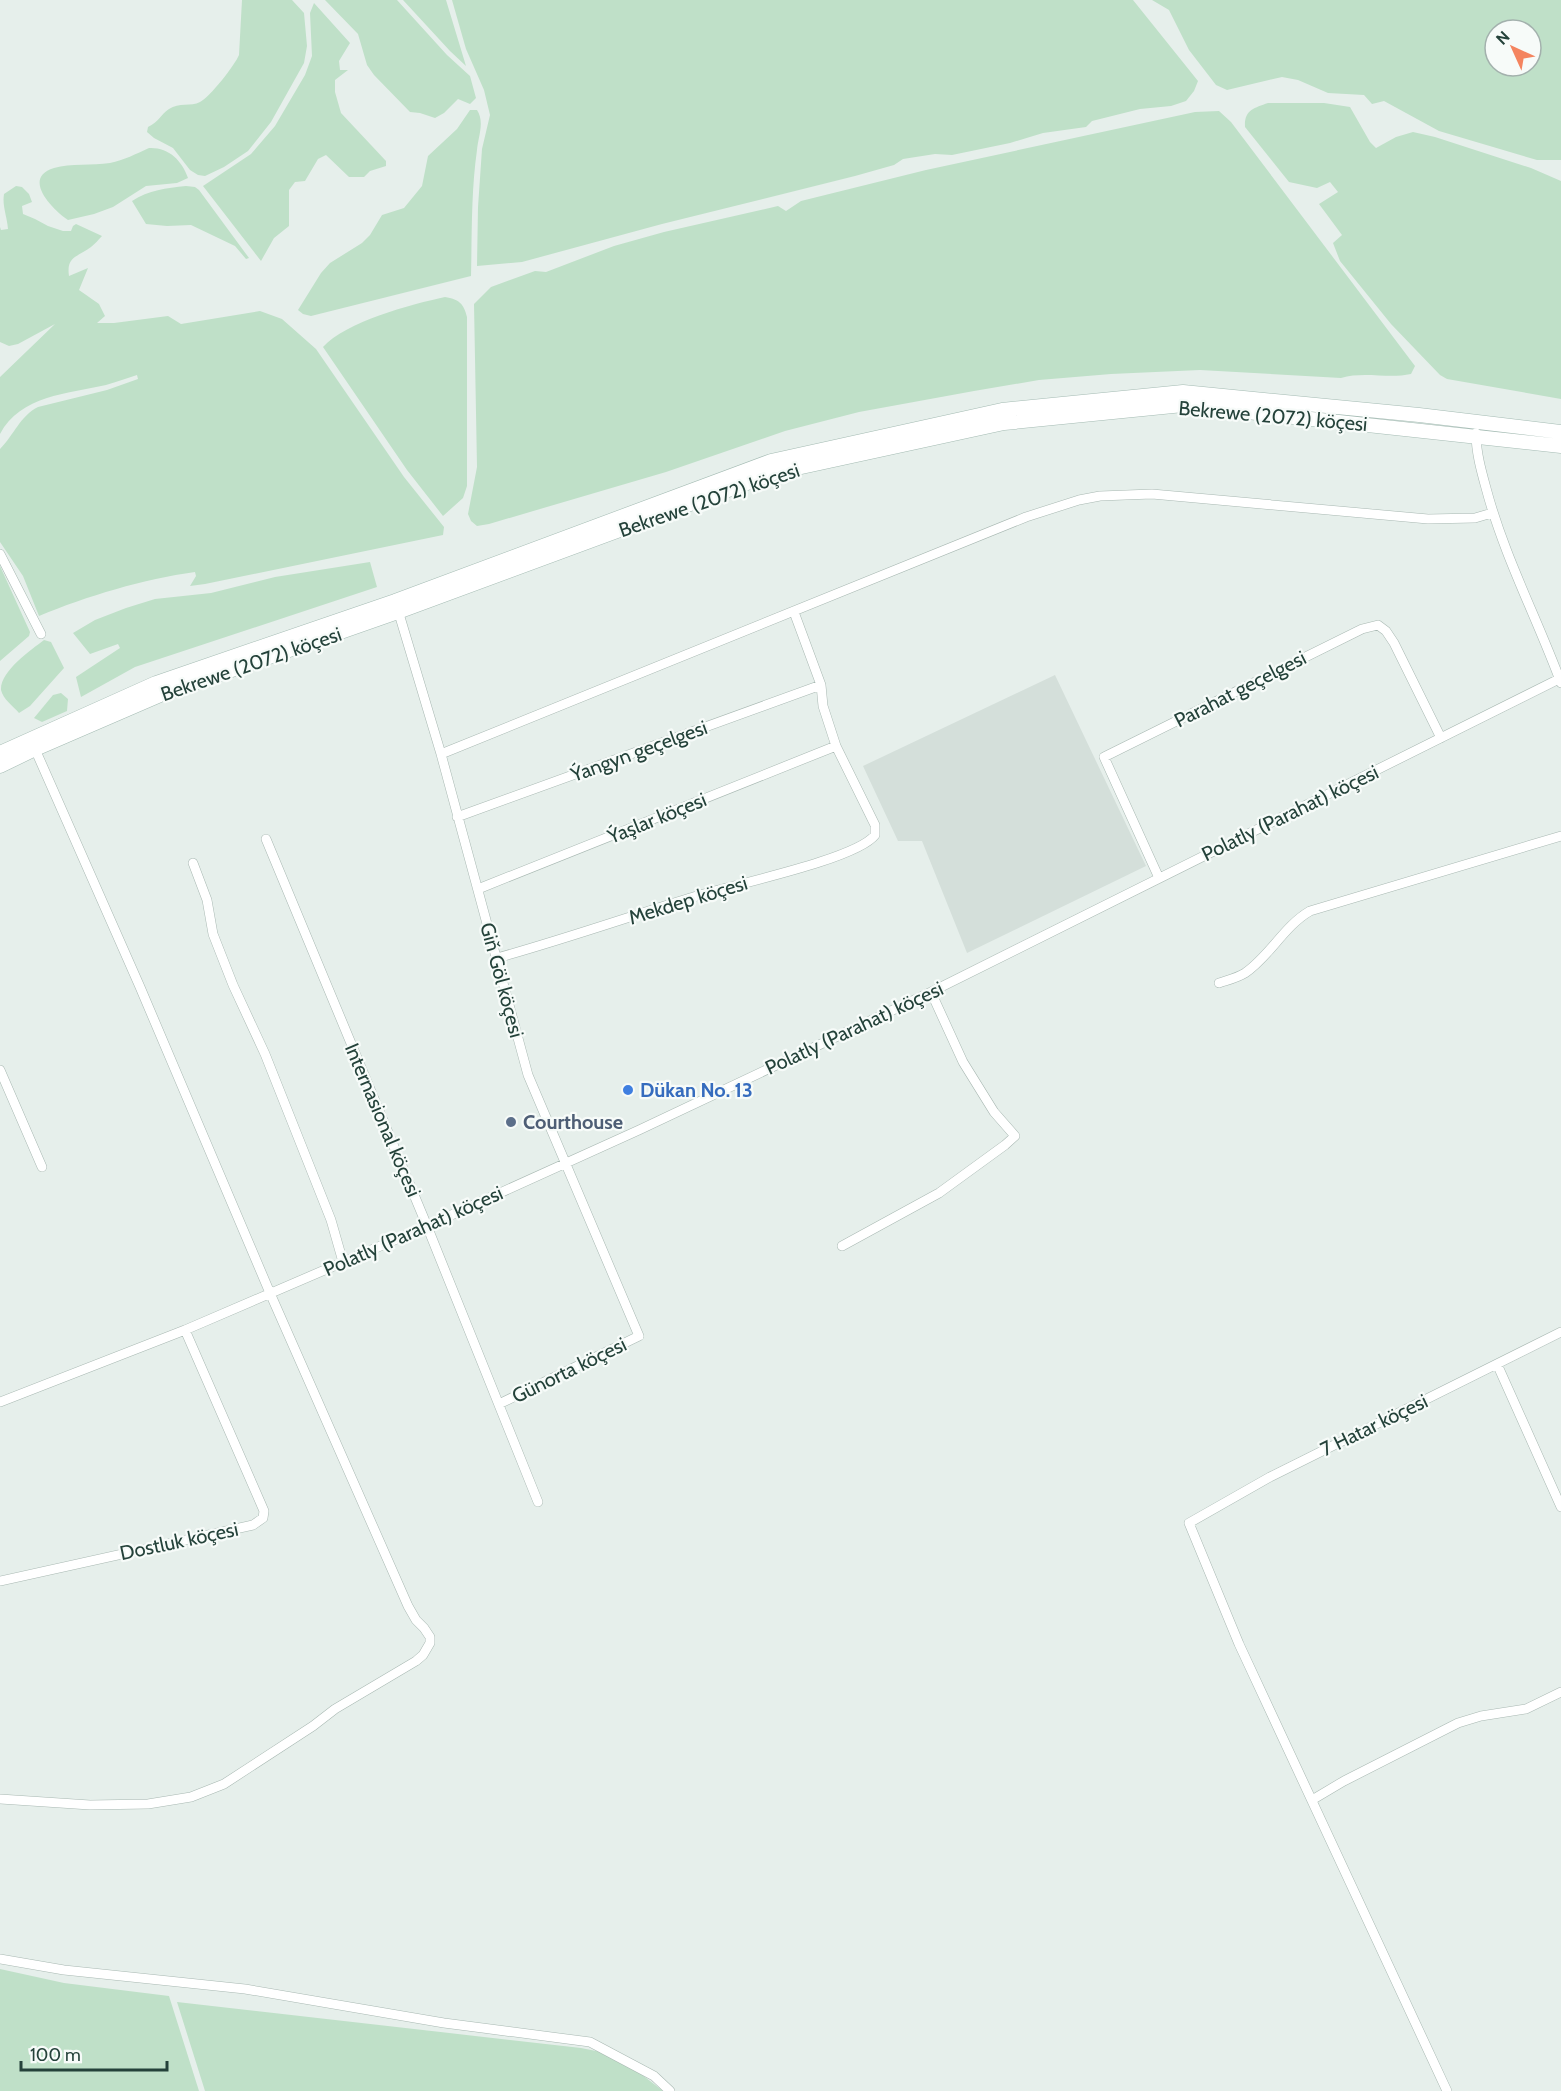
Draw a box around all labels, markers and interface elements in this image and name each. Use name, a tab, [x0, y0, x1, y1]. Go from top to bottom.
north arrow	[1483, 18, 1543, 78]
text: N	[1492, 27, 1513, 48]
street label: Bekrewe (2072) köçesi	[1178, 396, 1368, 436]
street label: Bekrewe (2072) köçesi	[615, 458, 803, 542]
street label: Bekrewe (2072) köçesi	[157, 622, 345, 706]
street label: Parahat geçelgesi	[1170, 645, 1310, 733]
street label: Ýangyn geçelgesi	[567, 715, 710, 787]
street label: Polatly (Parahat) köçesi	[1198, 760, 1382, 866]
street label: Ýaşlar köçesi	[603, 787, 710, 849]
street label: Mekdep köçesi	[626, 871, 750, 929]
street label: Giň Göl köçesi	[475, 920, 529, 1040]
street label: Polatly (Parahat) köçesi	[761, 976, 947, 1080]
street label: Internasional köçesi	[340, 1040, 426, 1200]
place label: Dükan No. 13	[640, 1078, 753, 1102]
marker: Dükan No. 13	[621, 1083, 635, 1097]
place label: Courthouse	[523, 1110, 623, 1134]
marker: Courthouse	[504, 1115, 518, 1129]
street label: Polatly (Parahat) köçesi	[320, 1181, 506, 1281]
street label: Günorta köçesi	[508, 1332, 630, 1408]
street label: 7 Hatar köçesi	[1316, 1389, 1432, 1461]
street label: Dostluk köçesi	[118, 1517, 240, 1565]
scale bar	[21, 2034, 166, 2072]
text: 100 m	[30, 2044, 81, 2066]

